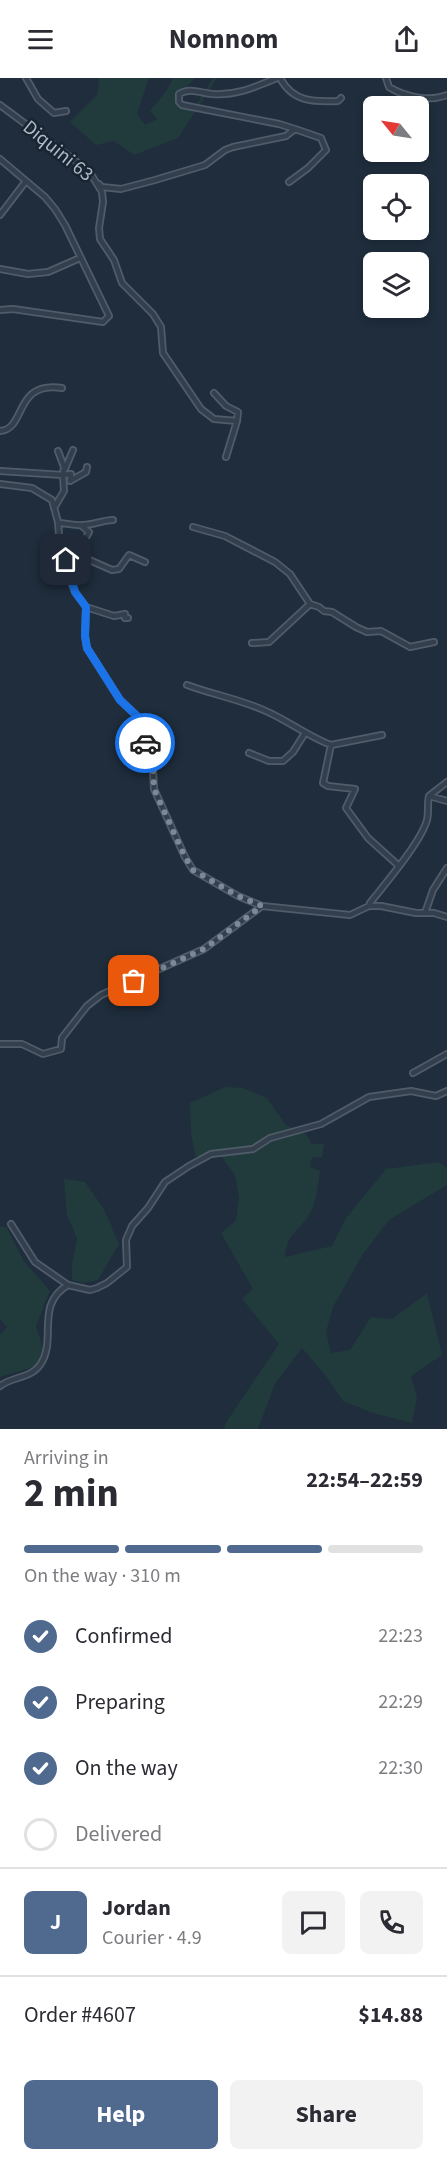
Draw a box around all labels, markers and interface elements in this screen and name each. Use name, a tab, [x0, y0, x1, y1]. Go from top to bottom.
text: Nomnom	[169, 20, 278, 59]
icon: menu	[24, 23, 57, 56]
icon: share	[390, 23, 423, 56]
north arrow	[363, 96, 429, 162]
map controls	[363, 96, 429, 318]
street label: Diquini 63	[17, 114, 99, 188]
button: locate	[363, 174, 429, 240]
button: layers	[363, 252, 429, 318]
pin	[40, 534, 91, 585]
icon: home	[49, 543, 82, 576]
courier	[115, 713, 175, 773]
icon: car	[129, 727, 162, 760]
pin	[108, 955, 159, 1006]
icon: bag	[117, 964, 150, 997]
text: Arriving in	[24, 1444, 109, 1472]
text: 22:54–22:59	[306, 1464, 423, 1496]
text: 2 min	[24, 1466, 119, 1522]
text: On the way · 310 m	[24, 1562, 181, 1590]
icon: check	[24, 1620, 57, 1653]
text: Confirmed	[75, 1620, 172, 1652]
text: 22:23	[378, 1622, 423, 1650]
icon: check	[24, 1686, 57, 1719]
text: Preparing	[75, 1686, 165, 1718]
text: 22:29	[378, 1688, 423, 1716]
icon: check	[24, 1752, 57, 1785]
text: On the way	[75, 1752, 178, 1784]
text: 22:30	[378, 1754, 423, 1782]
text: Delivered	[75, 1818, 162, 1850]
button: chat	[282, 1891, 345, 1954]
button: phone	[360, 1891, 423, 1954]
text: Jordan	[102, 1892, 171, 1924]
text: J	[50, 1906, 61, 1938]
text: Courier · 4.9	[102, 1924, 202, 1952]
text: Order #4607	[24, 1999, 136, 2031]
text: $14.88	[358, 1999, 423, 2031]
button: Help	[24, 2080, 218, 2149]
button: Share	[230, 2080, 423, 2149]

